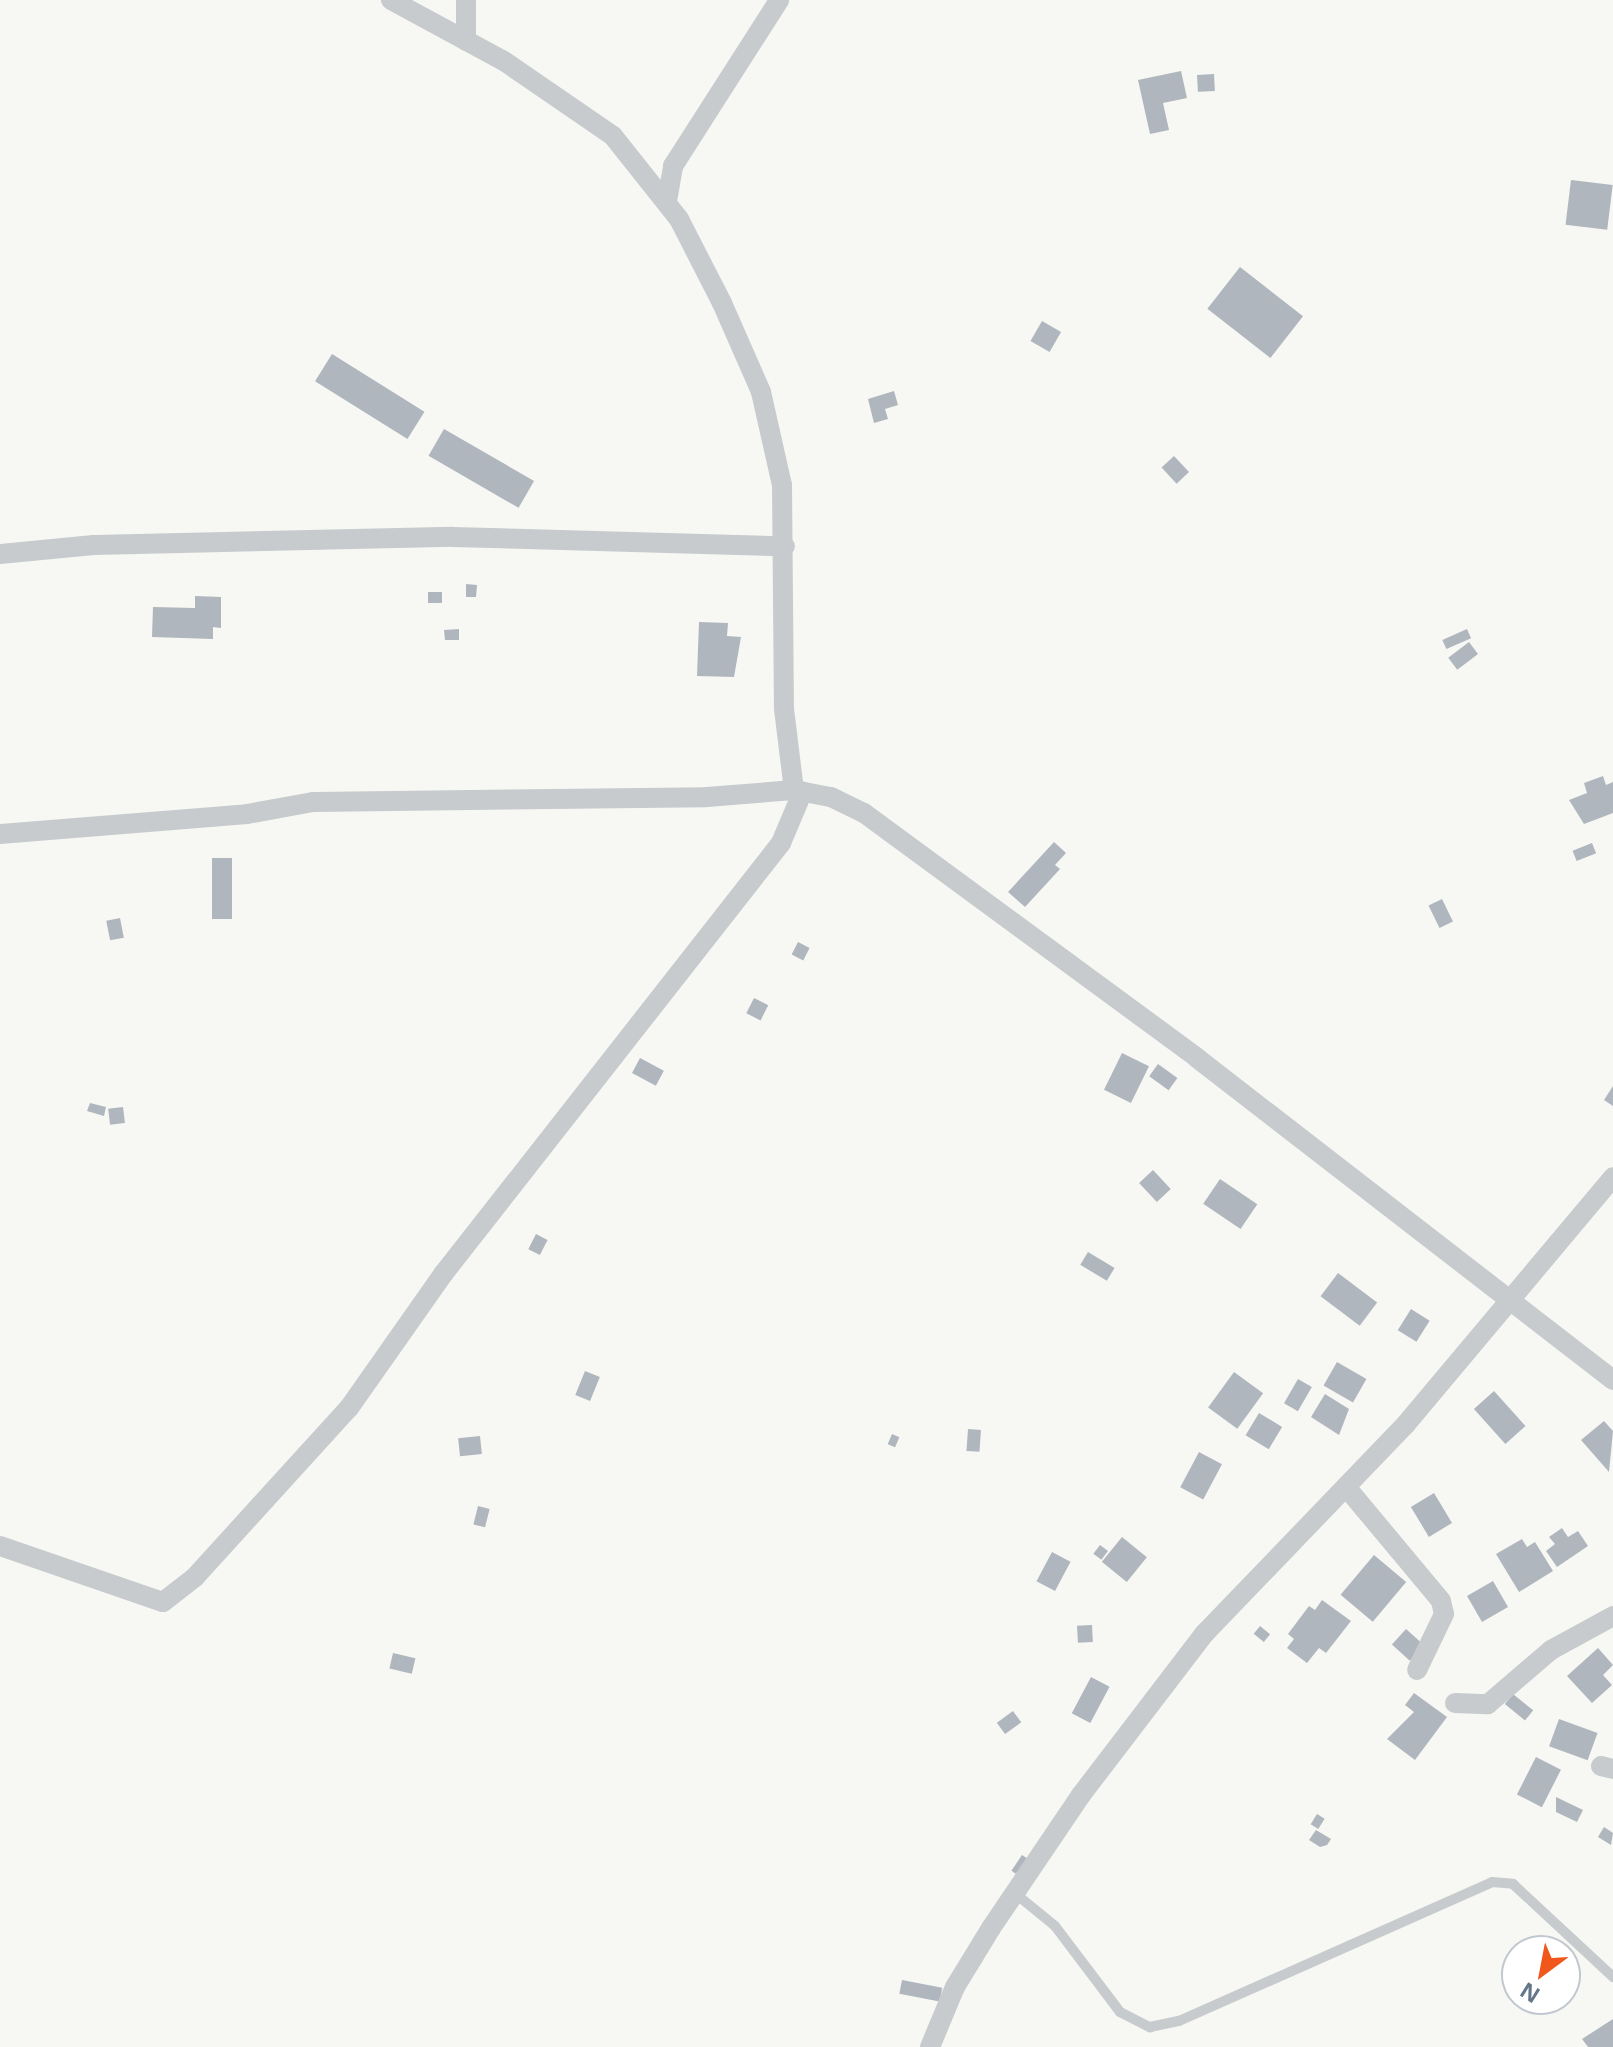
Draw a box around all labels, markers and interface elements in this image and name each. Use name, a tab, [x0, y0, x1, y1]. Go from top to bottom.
north arrow	[1501, 1935, 1581, 2015]
text: N	[1514, 1976, 1545, 2011]

